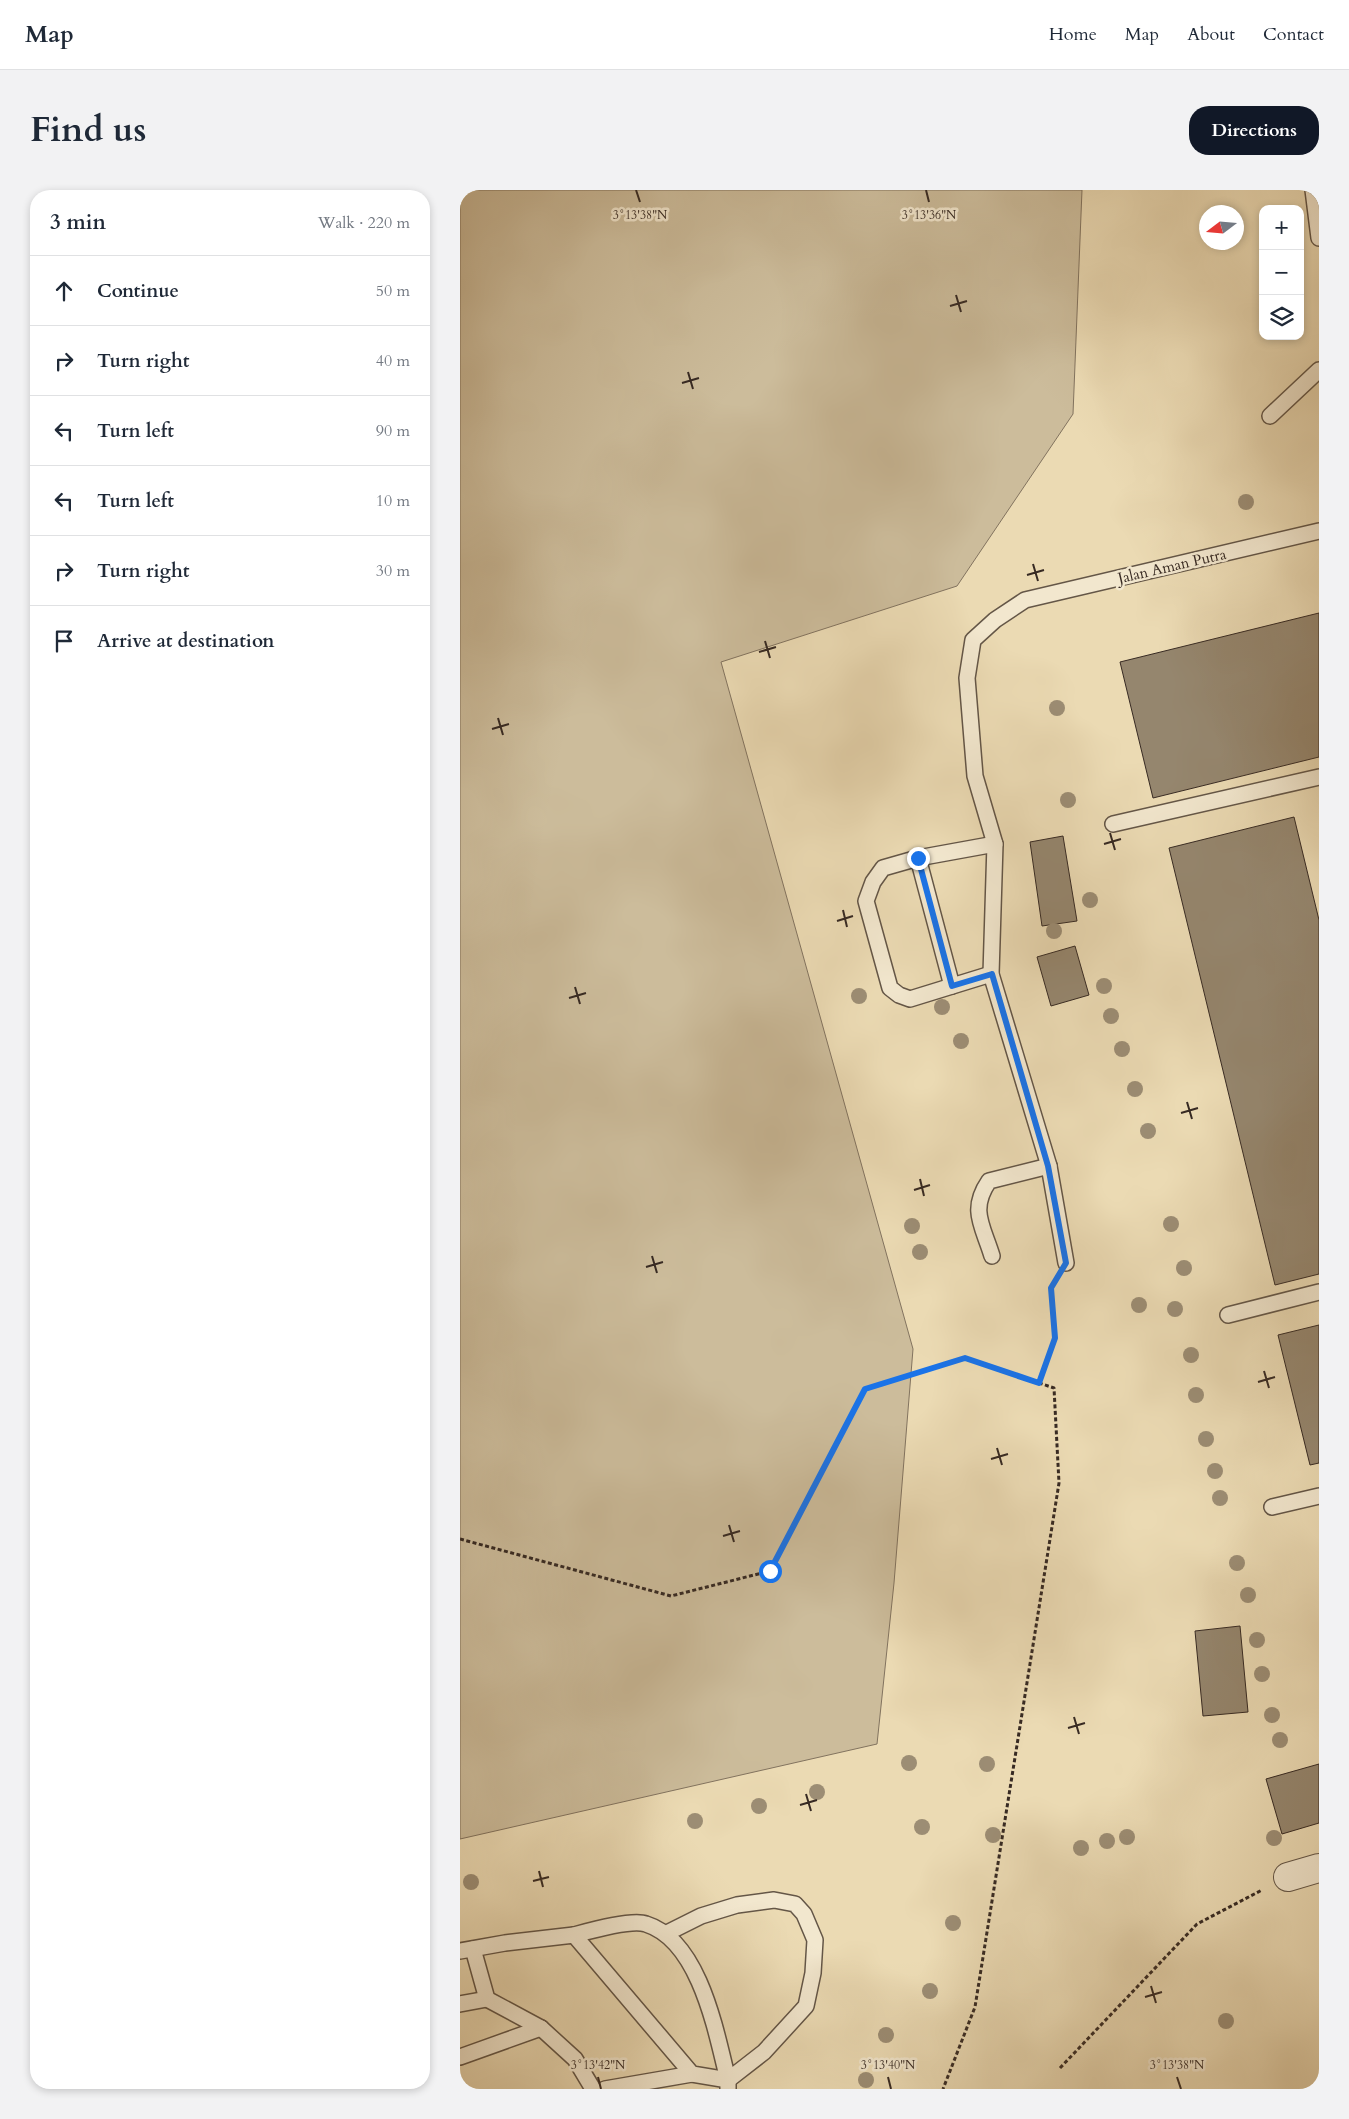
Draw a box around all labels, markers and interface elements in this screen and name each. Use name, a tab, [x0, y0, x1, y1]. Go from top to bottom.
text: Map	[25, 18, 74, 51]
text: Home	[1049, 22, 1097, 47]
text: Map	[1125, 22, 1159, 47]
text: About	[1187, 22, 1235, 47]
text: Contact	[1263, 22, 1324, 47]
text: Find us	[30, 106, 146, 154]
button: Directions	[1189, 106, 1319, 155]
north arrow	[1199, 205, 1244, 250]
map controls	[1259, 205, 1304, 340]
button: +	[1259, 205, 1304, 250]
text: 3°13'38"N	[613, 207, 668, 223]
text: 3°13'36"N	[902, 207, 957, 223]
text: 3 min	[50, 208, 106, 237]
text: Walk · 220 m	[318, 212, 410, 234]
button: −	[1259, 250, 1304, 295]
icon: ahead	[50, 277, 78, 305]
text: Continue	[97, 278, 179, 304]
text: 50 m	[376, 280, 410, 302]
button: layers	[1259, 295, 1304, 340]
icon: right	[50, 347, 78, 375]
text: Turn right	[97, 348, 189, 374]
text: 40 m	[376, 350, 410, 372]
icon: left	[50, 417, 78, 445]
text: Turn left	[97, 418, 174, 444]
text: 90 m	[376, 420, 410, 442]
icon: left	[50, 487, 78, 515]
text: Turn left	[97, 488, 174, 514]
text: 10 m	[376, 490, 410, 512]
street label: Jalan Aman Putra	[1114, 544, 1229, 589]
icon: right	[50, 557, 78, 585]
text: Turn right	[97, 558, 189, 584]
text: 30 m	[376, 560, 410, 582]
icon: arrive	[50, 627, 78, 655]
text: Arrive at destination	[97, 628, 274, 654]
route end	[907, 847, 930, 870]
route start	[759, 1560, 782, 1583]
text: 3°13'42"N	[571, 2057, 626, 2073]
text: 3°13'40"N	[861, 2057, 916, 2073]
text: 3°13'38"N	[1150, 2057, 1205, 2073]

